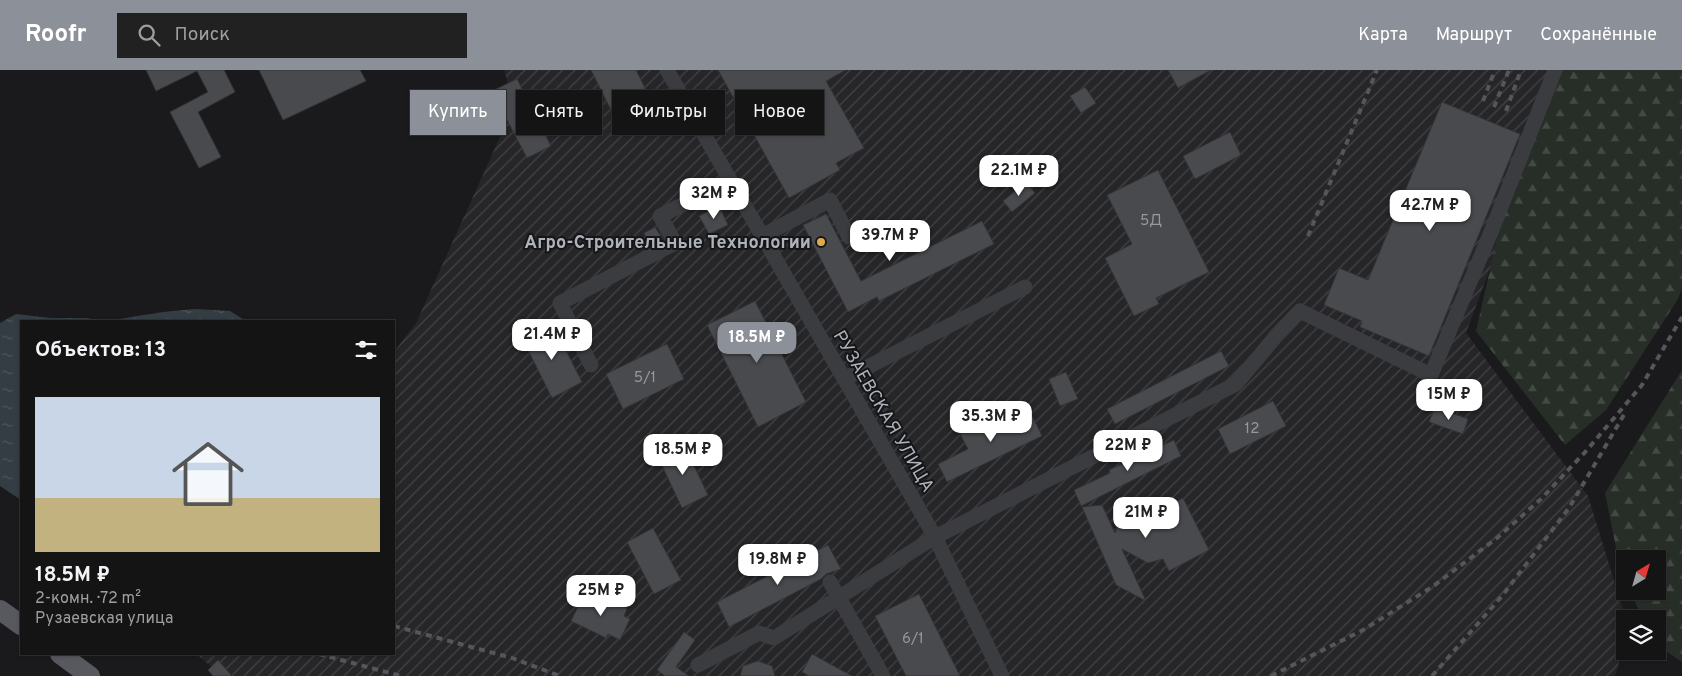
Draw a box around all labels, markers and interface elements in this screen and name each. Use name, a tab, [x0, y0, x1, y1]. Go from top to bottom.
search box	[117, 13, 467, 58]
text: Roofr	[25, 20, 87, 50]
icon: search	[135, 21, 163, 49]
text: Поиск	[175, 23, 230, 47]
text: Карта	[1358, 24, 1408, 47]
text: Маршрут	[1436, 24, 1512, 47]
text: Сохранённые	[1540, 24, 1657, 47]
chip: Купить	[410, 90, 506, 135]
chip: Снять	[516, 90, 602, 135]
chip: Фильтры	[612, 90, 725, 135]
chip: Новое	[735, 90, 824, 135]
pin: 22.1M ₽	[973, 154, 1065, 197]
text: 22.1M ₽	[990, 161, 1048, 181]
pin: 32M ₽	[679, 178, 749, 220]
text: 32M ₽	[691, 184, 737, 204]
pin: 42.7M ₽	[1384, 190, 1476, 232]
text: 42.7M ₽	[1401, 196, 1459, 216]
house number: 5Д	[1140, 212, 1162, 231]
pin: 39.7M ₽	[844, 220, 936, 262]
text: 39.7M ₽	[861, 226, 919, 246]
place label: Агро-Строительные Технологии	[524, 232, 811, 255]
marker: Агро-Строительные Технологии	[815, 236, 827, 248]
pin: 21.4M ₽	[506, 318, 598, 361]
pin: 18.5M ₽	[711, 322, 803, 364]
text: 21.4M ₽	[523, 325, 581, 345]
street label: РУЗАЕВСКАЯ УЛИЦА	[827, 327, 938, 497]
text: 18.5M ₽	[728, 328, 786, 348]
icon: filters	[352, 336, 380, 364]
text: Объектов: 13	[35, 337, 166, 364]
house number: 5/1	[634, 369, 656, 388]
pin: 15M ₽	[1414, 378, 1484, 421]
text: 15M ₽	[1427, 385, 1471, 405]
pin: 35.3M ₽	[945, 400, 1037, 443]
text: 35.3M ₽	[961, 407, 1021, 427]
house number: 12	[1245, 420, 1259, 439]
icon: home	[163, 429, 253, 519]
pin: 22M ₽	[1093, 430, 1163, 472]
pin: 18.5M ₽	[637, 434, 729, 476]
text: 22M ₽	[1104, 436, 1152, 456]
text: 18.5M ₽	[654, 440, 712, 460]
pin: 21M ₽	[1111, 496, 1181, 539]
text: 21M ₽	[1124, 503, 1168, 523]
pin: 19.8M ₽	[732, 544, 824, 586]
text: 19.8M ₽	[749, 550, 807, 570]
north arrow	[1616, 550, 1666, 600]
map controls	[1616, 550, 1666, 660]
text: 18.5M ₽	[35, 562, 110, 589]
pin: 25M ₽	[566, 574, 636, 617]
text: 25M ₽	[577, 581, 625, 601]
text: 2-комн. · 72 m²	[35, 589, 141, 609]
text: Рузаевская улица	[35, 609, 173, 629]
button: layers	[1616, 610, 1666, 660]
house number: 6/1	[902, 630, 924, 649]

